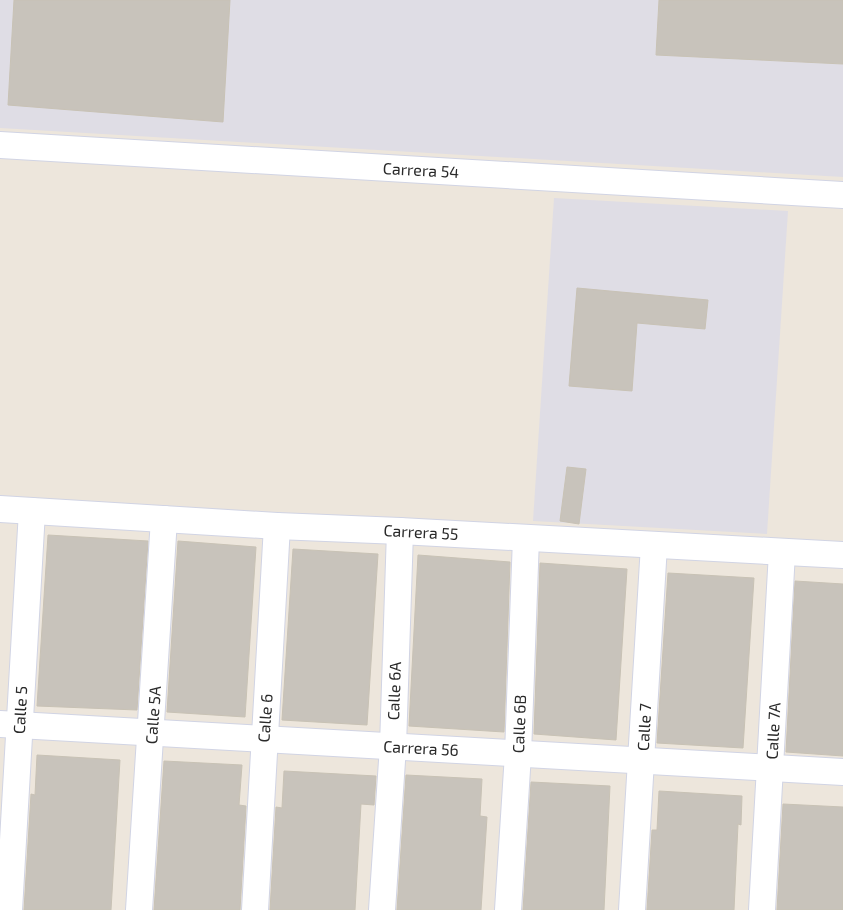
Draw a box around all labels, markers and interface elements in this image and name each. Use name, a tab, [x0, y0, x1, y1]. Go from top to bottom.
street label: Carrera 54	[382, 158, 460, 181]
street label: Carrera 55	[383, 520, 459, 543]
street label: Calle 6A	[383, 661, 404, 721]
street label: Calle 5	[9, 685, 30, 735]
street label: Calle 5A	[141, 685, 164, 745]
street label: Calle 6	[253, 693, 276, 743]
street label: Calle 6B	[508, 694, 529, 754]
street label: Calle 7A	[762, 702, 783, 760]
street label: Calle 7	[633, 703, 654, 751]
street label: Carrera 56	[383, 736, 459, 759]

